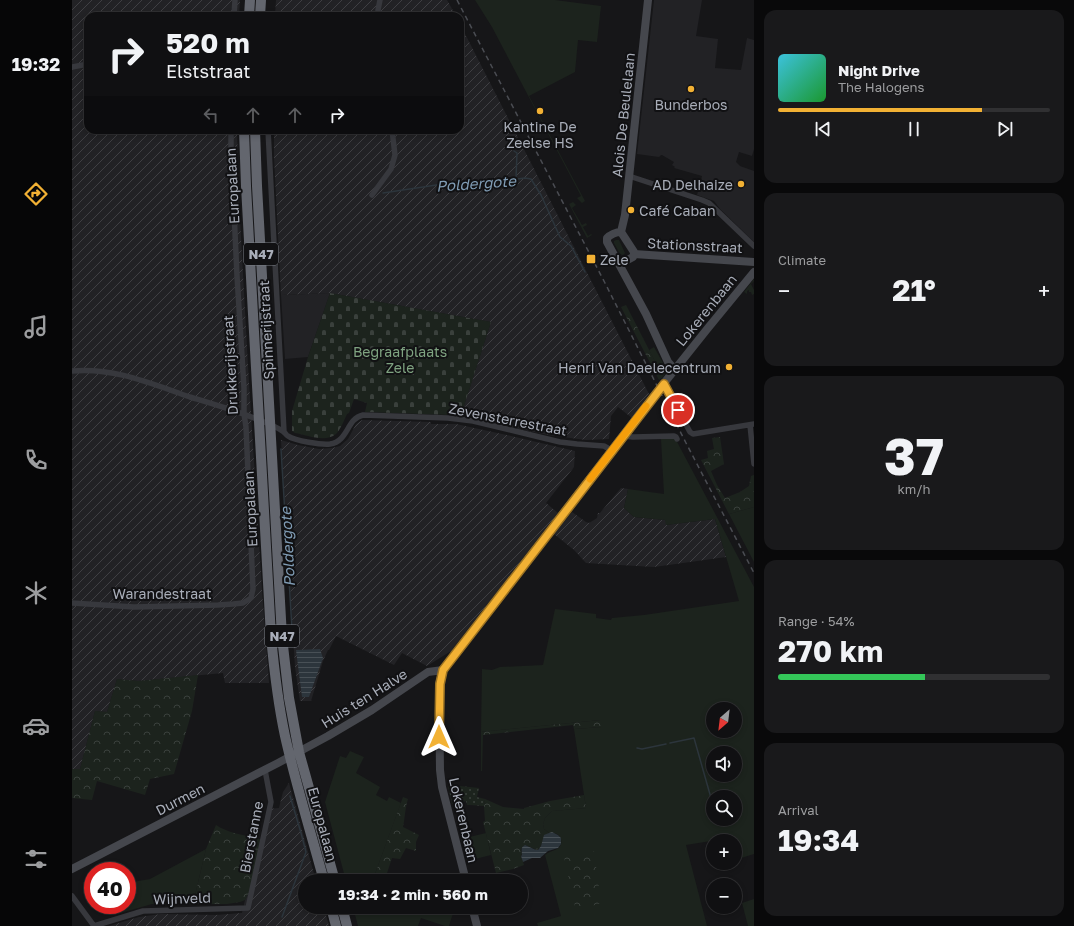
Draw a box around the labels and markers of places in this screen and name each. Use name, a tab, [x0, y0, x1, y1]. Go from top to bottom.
marker: Bunderbos	[686, 84, 696, 94]
place label: Bunderbos	[654, 96, 728, 113]
marker: Kantine De Zeelse HS	[535, 106, 545, 116]
place label: Kantine De Zeelse HS	[503, 118, 577, 151]
place label: AD Delhaize	[652, 176, 733, 193]
marker: AD Delhaize	[736, 179, 746, 189]
place label: Café Caban	[639, 202, 716, 219]
marker: Café Caban	[626, 205, 636, 215]
place label: Zele	[600, 251, 629, 268]
marker: Zele	[585, 253, 597, 265]
place label: Henri Van Daelecentrum	[558, 359, 721, 376]
marker: Henri Van Daelecentrum	[724, 362, 734, 372]
pin	[661, 393, 695, 427]

